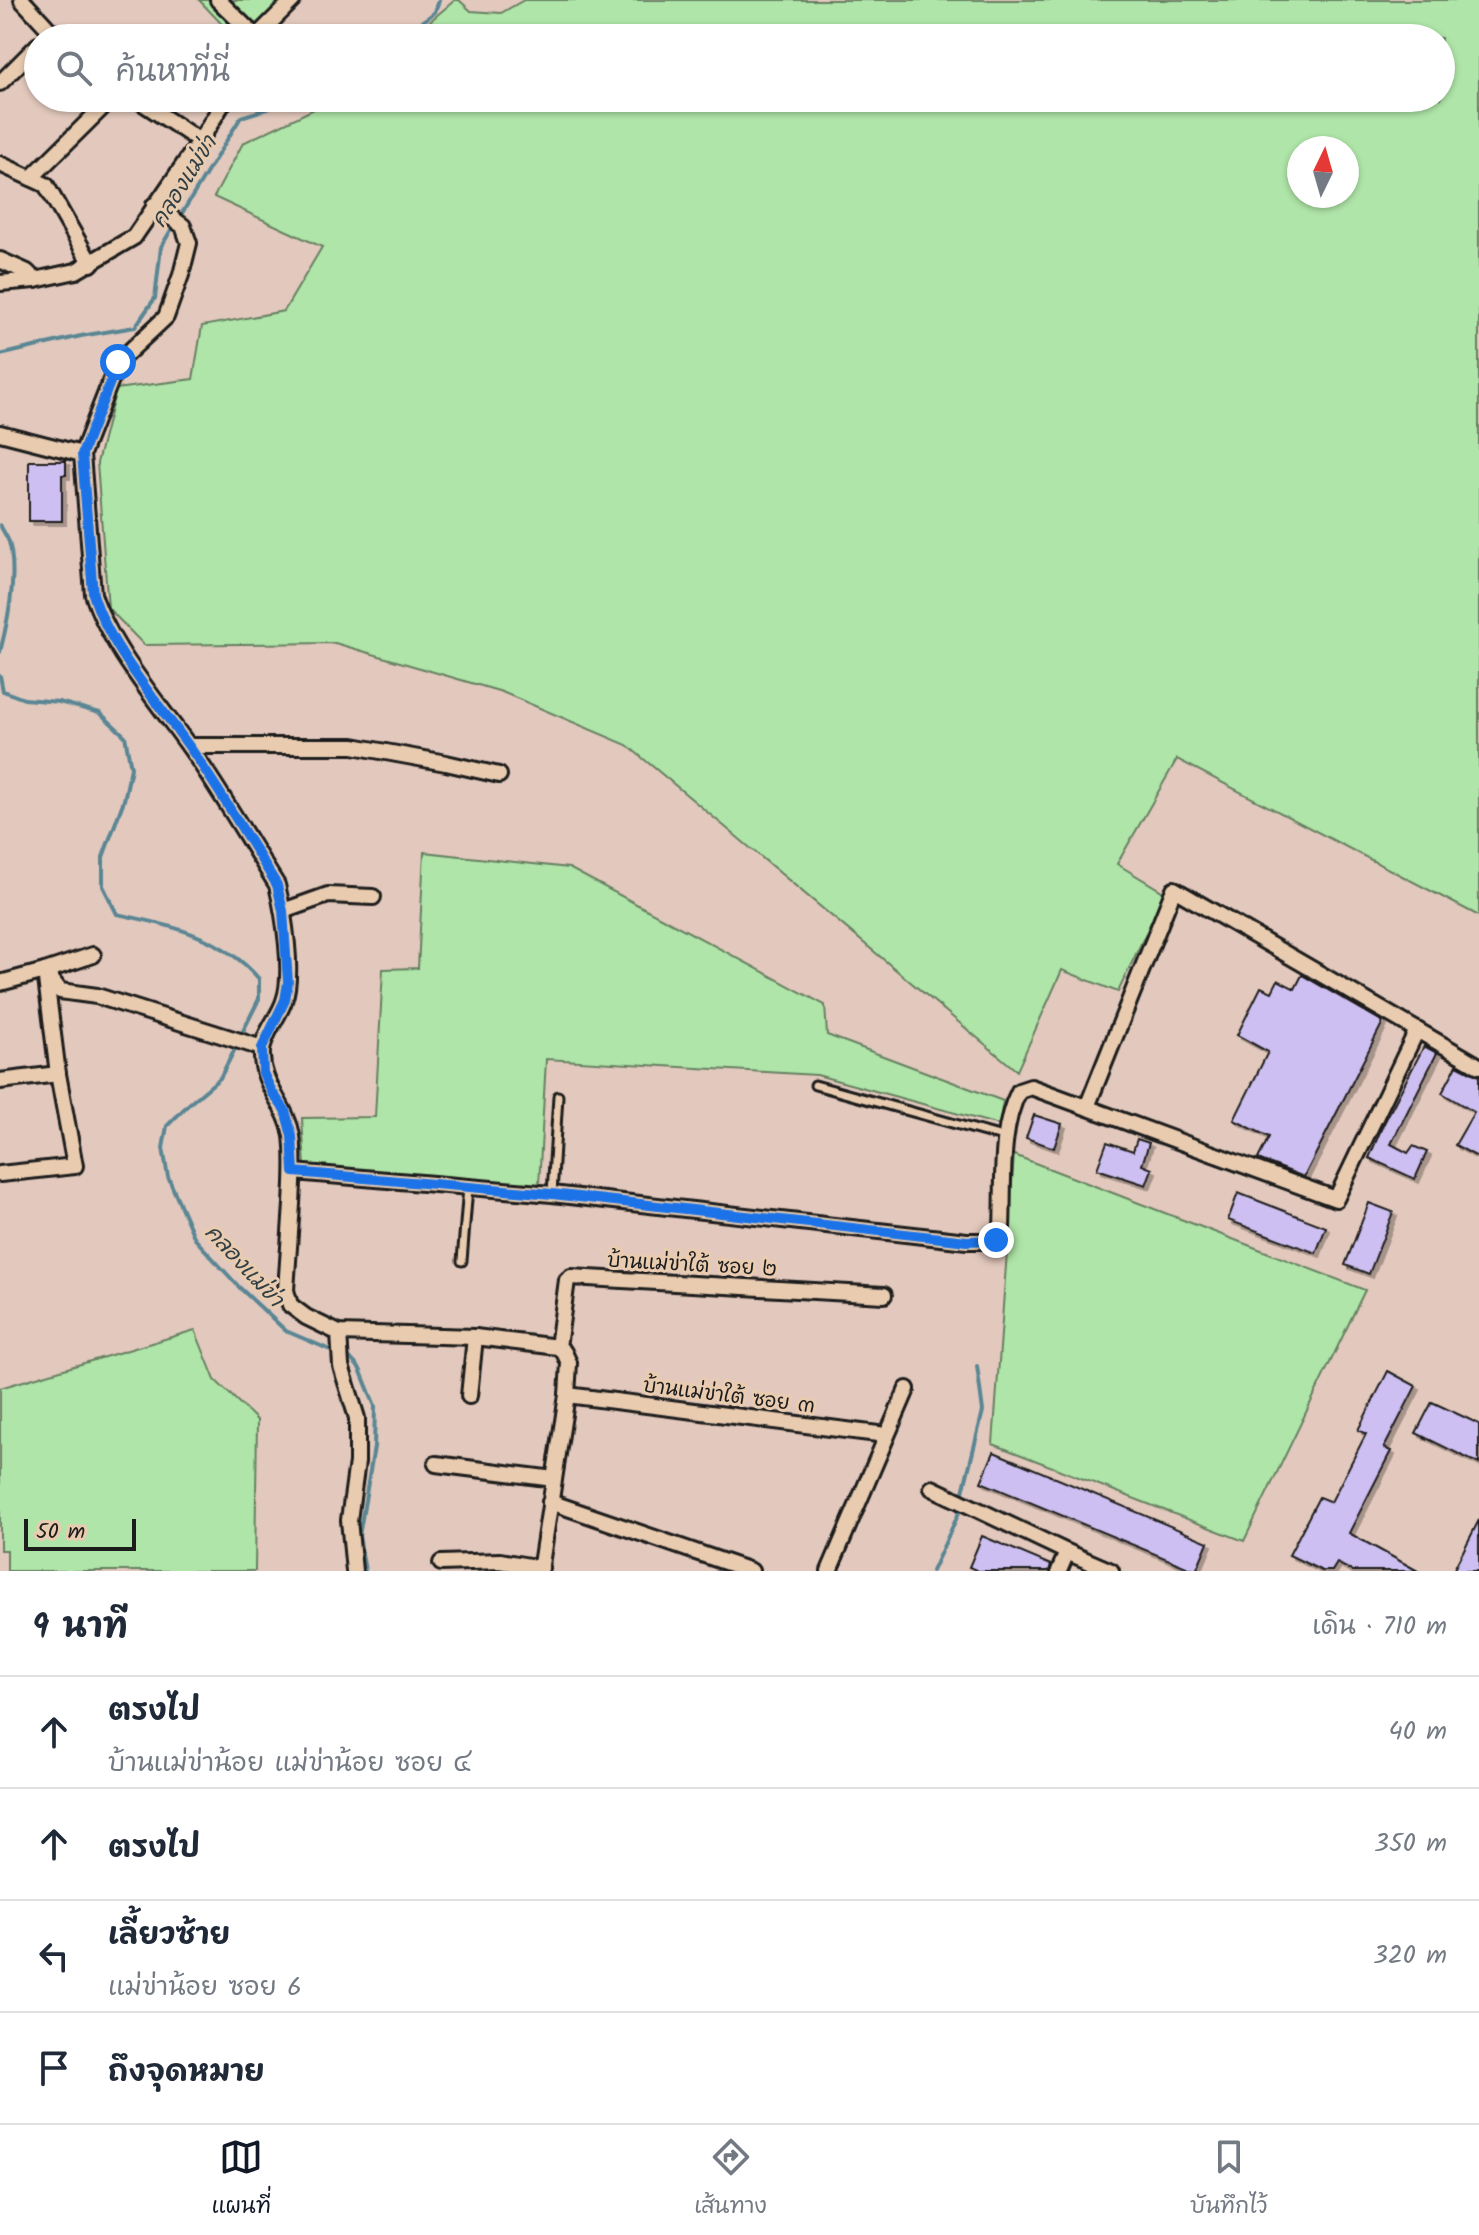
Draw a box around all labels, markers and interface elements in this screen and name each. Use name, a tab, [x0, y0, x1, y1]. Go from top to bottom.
search box	[24, 24, 1455, 112]
icon: search	[52, 46, 96, 90]
text: ค้นหาที่นี่	[116, 49, 230, 97]
water label: คลองแม่ข่า	[143, 128, 228, 235]
north arrow	[1287, 136, 1359, 208]
route start	[100, 344, 136, 380]
water label: คลองแม่ข่า	[195, 1217, 292, 1317]
route end	[978, 1222, 1014, 1258]
street label: บ้านแม่ข่าใต้ ซอย ๒	[606, 1246, 777, 1286]
street label: บ้านแม่ข่าใต้ ซอย ๓	[641, 1371, 816, 1423]
scale bar	[24, 1515, 136, 1551]
text: 50 m	[36, 1515, 85, 1550]
text: 9 นาที	[32, 1601, 128, 1655]
text: เดิน · 710 m	[1312, 1606, 1447, 1648]
text: ตรงไป	[108, 1688, 200, 1736]
icon: ahead	[32, 1710, 76, 1754]
text: 40 m	[1389, 1711, 1447, 1753]
text: บ้านแม่ข่าน้อย แม่ข่าน้อย ซอย ๔	[108, 1743, 471, 1785]
icon: ahead	[32, 1822, 76, 1866]
text: 350 m	[1374, 1823, 1447, 1865]
text: ตรงไป	[108, 1825, 200, 1873]
text: เลี้ยวซ้าย	[108, 1912, 230, 1960]
icon: left	[32, 1934, 76, 1978]
text: 320 m	[1373, 1935, 1447, 1977]
text: แม่ข่าน้อย ซอย 6	[108, 1967, 302, 2009]
icon: arrive	[32, 2046, 76, 2090]
text: ถึงจุดหมาย	[108, 2049, 265, 2097]
tab: แผนที่	[212, 2135, 271, 2225]
tab: เส้นทาง	[694, 2135, 767, 2225]
tab: บันทึกไว้	[1190, 2135, 1267, 2225]

